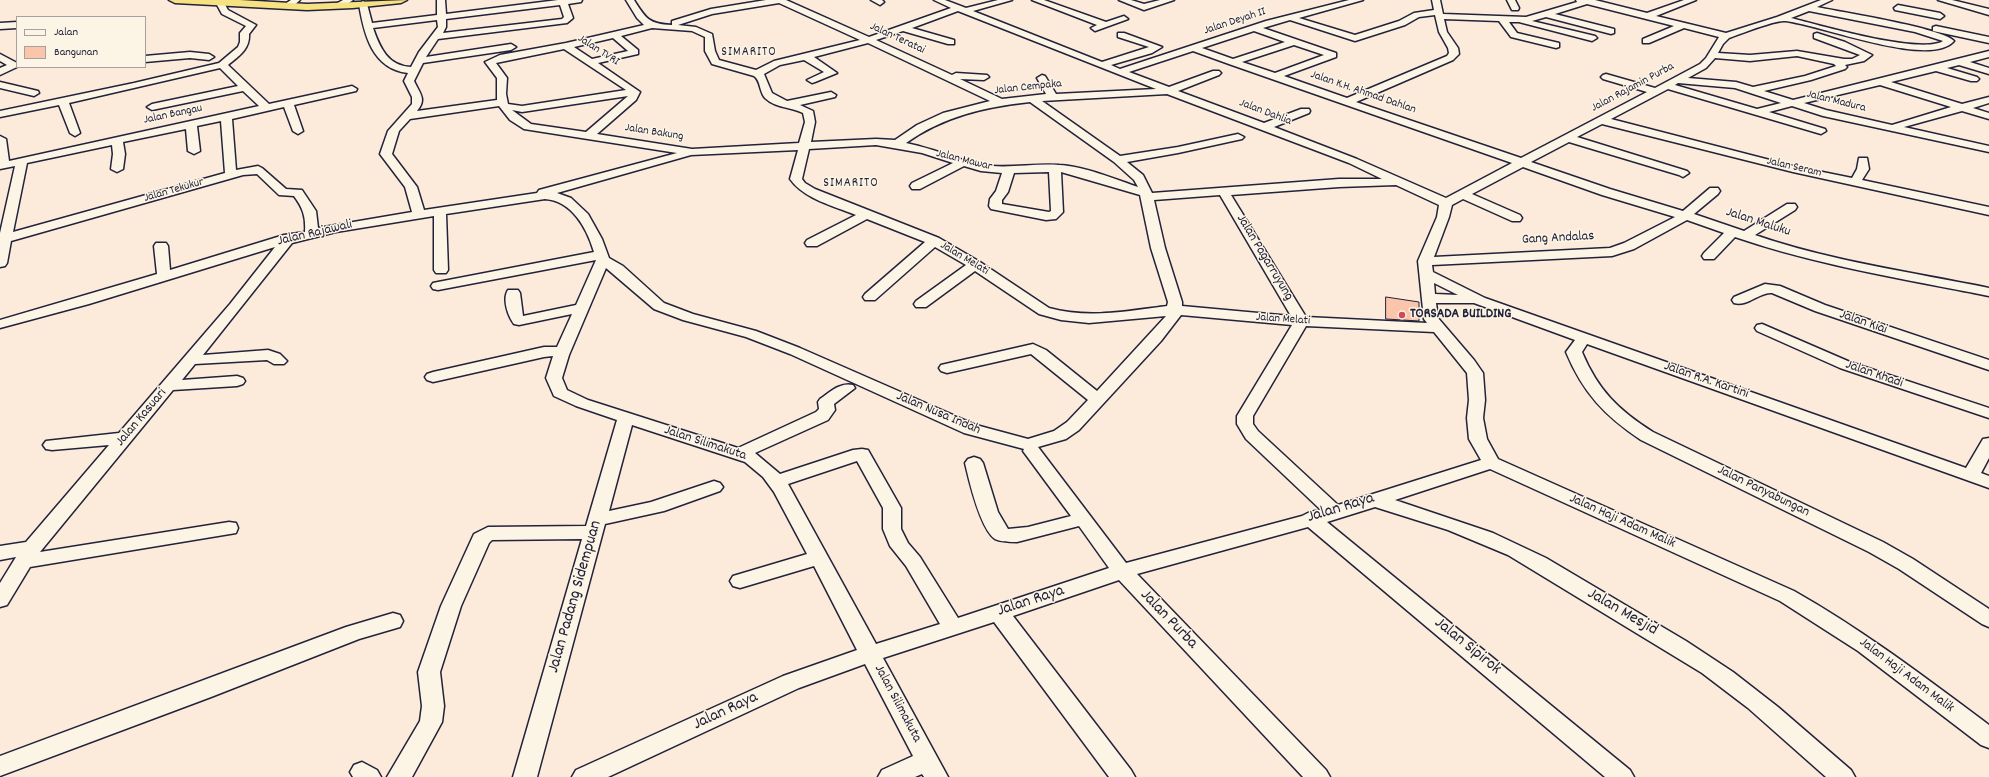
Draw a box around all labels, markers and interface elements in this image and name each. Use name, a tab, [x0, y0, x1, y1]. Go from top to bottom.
street label: Jalan Deyah II	[1202, 5, 1268, 39]
legend	[16, 16, 146, 68]
street label: Jalan Teratai	[867, 20, 927, 58]
text: Jalan	[54, 24, 78, 41]
street label: Jalan TVRI	[574, 32, 622, 70]
text: Bangunan	[54, 44, 98, 61]
district label: SIMARITO	[721, 45, 777, 61]
street label: Jalan Rajamin Purba	[1589, 60, 1677, 116]
street label: Jalan K.H. Ahmad Dahlan	[1308, 68, 1418, 118]
street label: Jalan Cempaka	[993, 77, 1063, 99]
street label: Jalan Madura	[1805, 88, 1867, 116]
street label: Jalan Dahlia	[1237, 96, 1293, 130]
street label: Jalan Bangau	[142, 102, 204, 128]
street label: Jalan Bakung	[624, 121, 684, 145]
street label: Jalan Mawar	[934, 147, 994, 175]
street label: Jalan Seram	[1765, 155, 1823, 181]
street label: Jalan Tekukur	[142, 176, 206, 206]
district label: SIMARITO	[823, 176, 879, 192]
street label: Jalan Maluku	[1723, 205, 1793, 241]
street label: Jalan Pagarruyung	[1232, 212, 1296, 304]
street label: Jalan Rajawali	[276, 217, 354, 251]
street label: Gang Andalas	[1521, 229, 1595, 249]
street label: Jalan Melati	[937, 239, 991, 279]
place label: TORSADA BUILDING	[1410, 307, 1511, 323]
street label: Jalan Kiai	[1837, 307, 1889, 339]
marker: TORSADA BUILDING	[1397, 310, 1407, 320]
street label: Jalan Melati	[1255, 311, 1311, 329]
street label: Jalan Khadi	[1843, 357, 1905, 393]
street label: Jalan R.A. Kartini	[1661, 359, 1751, 403]
street label: Jalan Kasuari	[113, 386, 171, 450]
street label: Jalan Nusa Indah	[893, 389, 983, 439]
street label: Jalan Silimakuta	[662, 423, 748, 465]
street label: Jalan Panyabungan	[1714, 462, 1812, 522]
street label: Jalan Raya	[1305, 489, 1377, 529]
street label: Jalan Haji Adam Malik	[1566, 491, 1678, 553]
street label: Jalan Padang Sidempuan	[544, 518, 608, 676]
street label: Jalan Raya	[995, 582, 1067, 622]
street label: Jalan Mesjid	[1583, 585, 1661, 641]
street label: Jalan Purba	[1135, 586, 1201, 654]
street label: Jalan Sipirok	[1429, 614, 1505, 680]
street label: Jalan Haji Adam Malik	[1855, 635, 1957, 717]
street label: Jalan Silimakuta	[870, 662, 924, 746]
street label: Jalan Raya	[690, 688, 762, 736]

